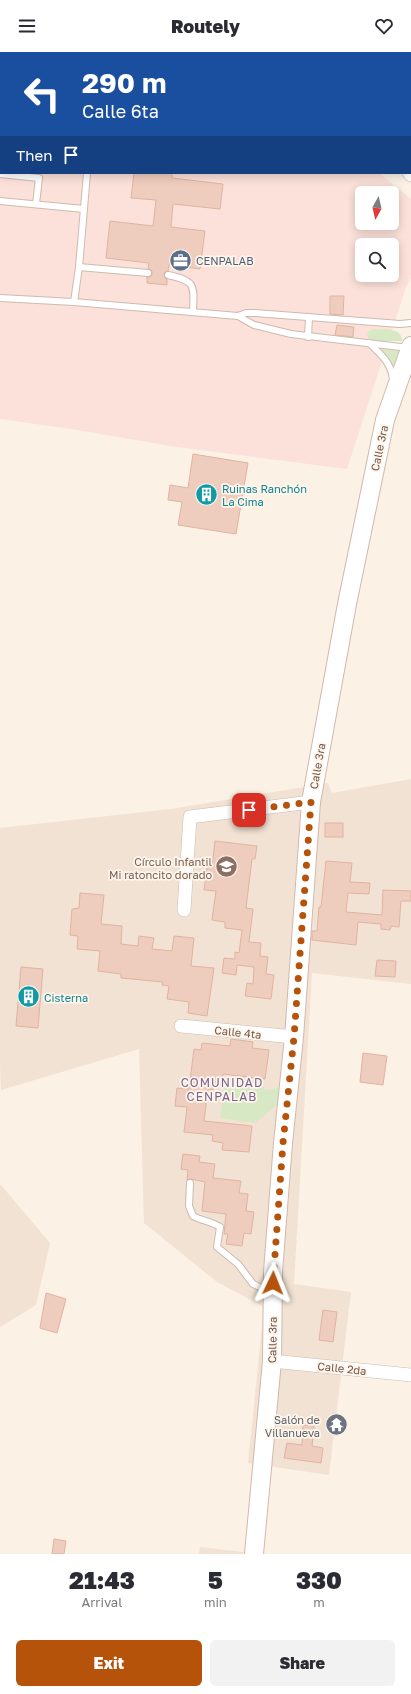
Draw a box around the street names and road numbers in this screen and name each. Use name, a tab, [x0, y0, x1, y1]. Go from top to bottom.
street label: Calle 3ra	[368, 424, 390, 472]
street label: Calle 3ra	[307, 742, 327, 790]
street label: Calle 4ta	[214, 1023, 262, 1041]
street label: Calle 3ra	[265, 1317, 279, 1363]
street label: Calle 2da	[317, 1359, 367, 1377]

